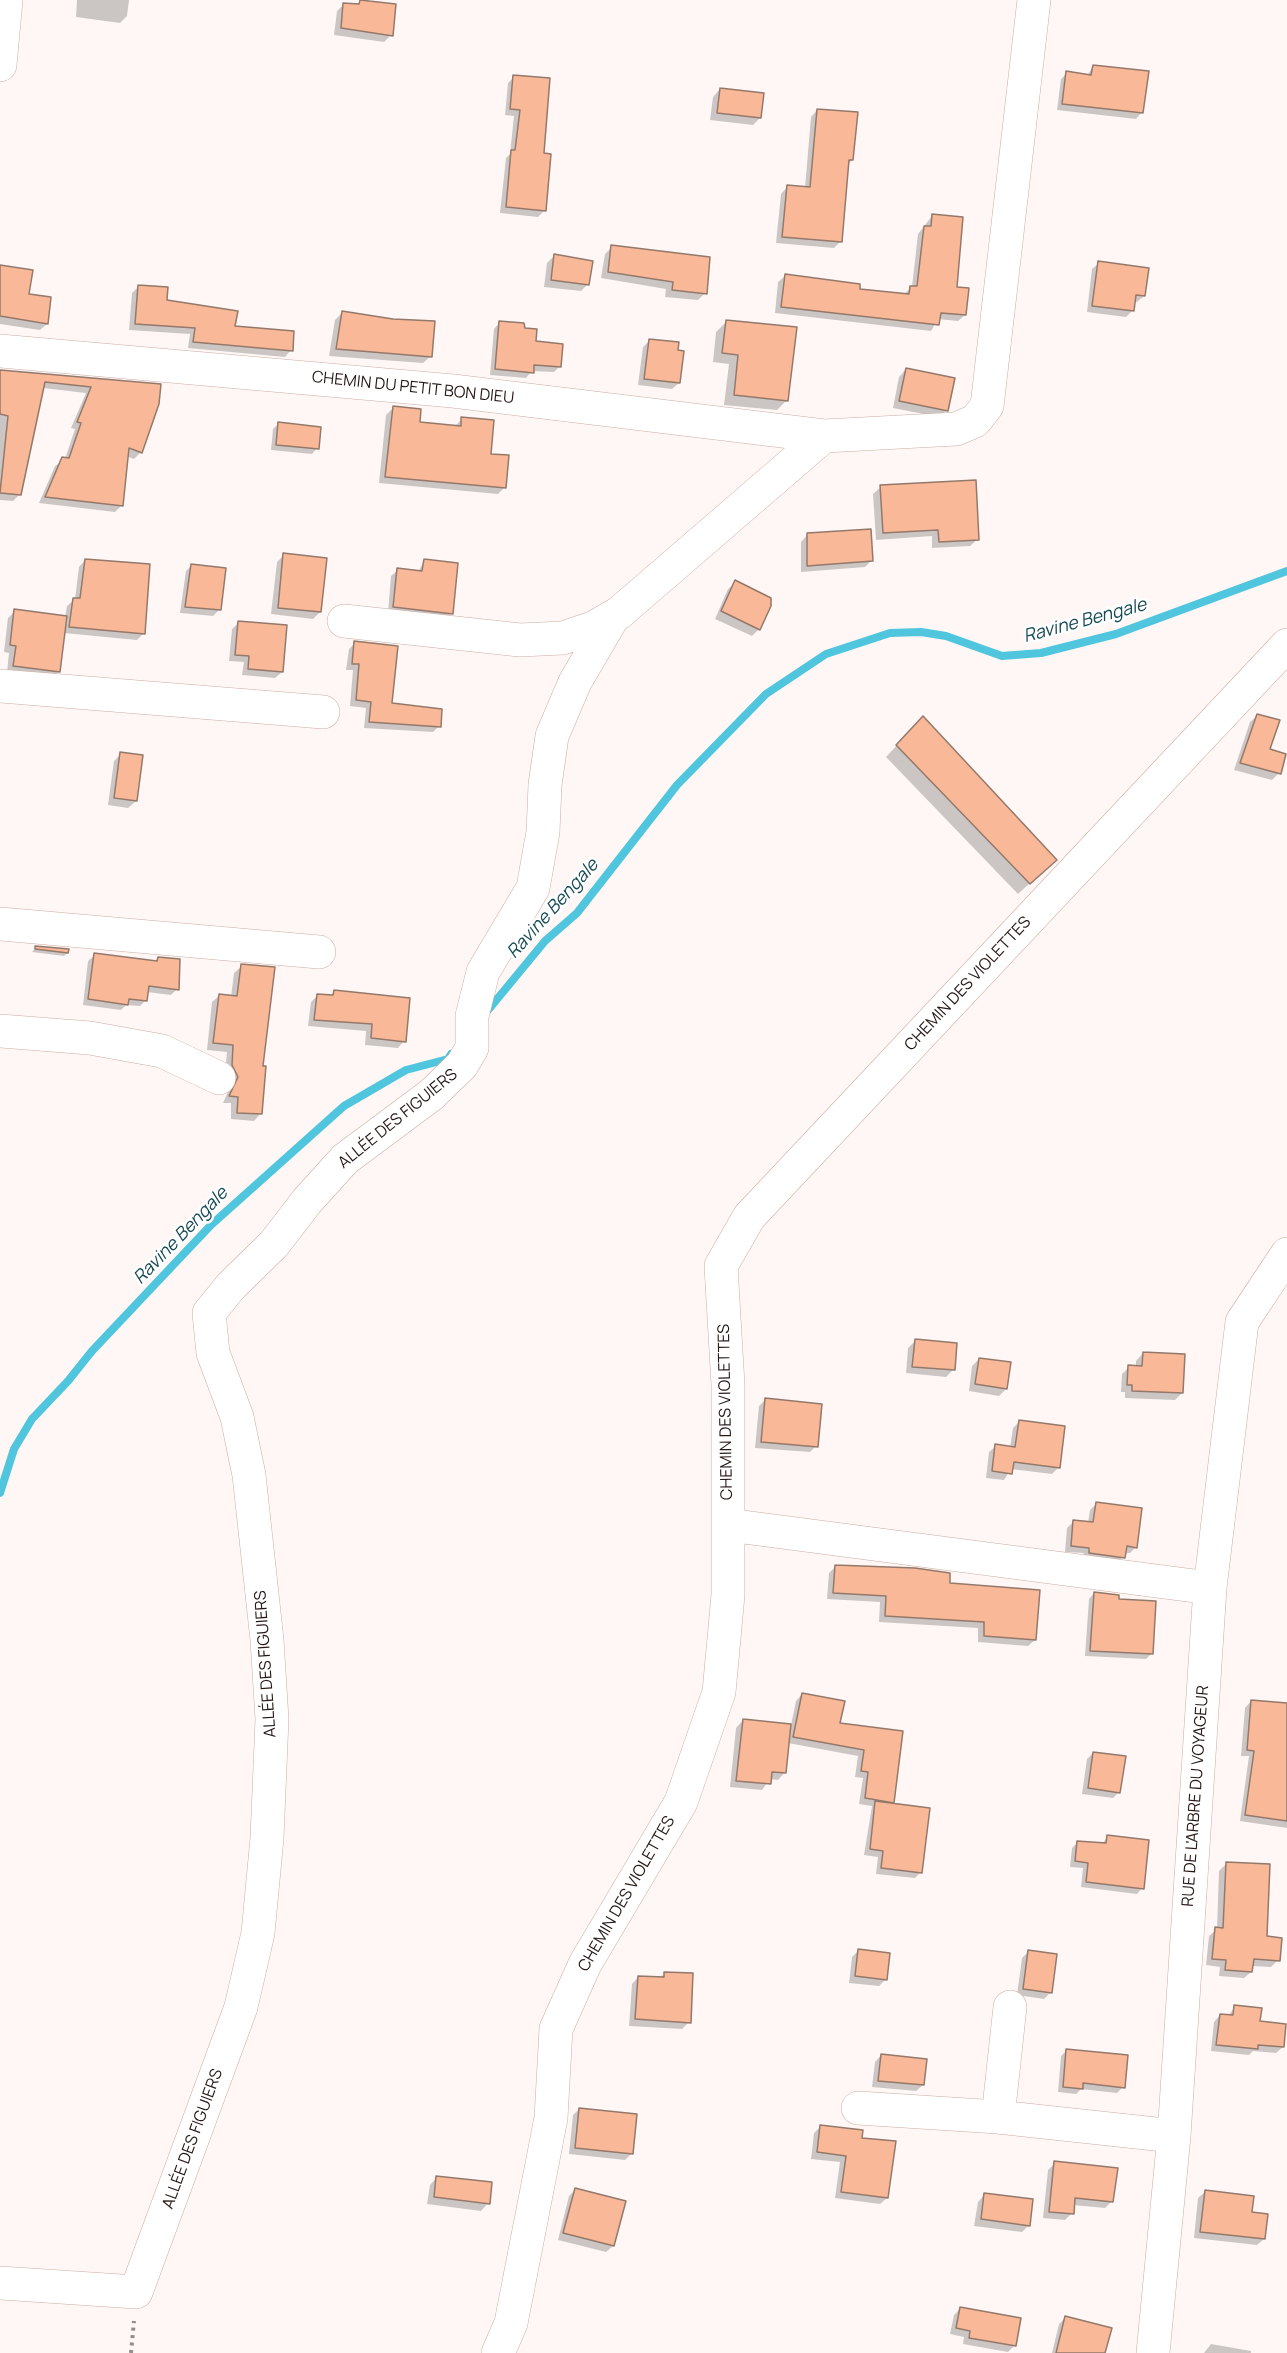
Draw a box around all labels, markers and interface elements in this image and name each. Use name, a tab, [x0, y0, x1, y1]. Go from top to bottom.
street label: CHEMIN DU PETIT BON DIEU	[311, 368, 515, 408]
water label: Ravine Bengale	[1021, 594, 1149, 648]
water label: Ravine Bengale	[503, 855, 603, 963]
street label: CHEMIN DES VIOLETTES	[901, 913, 1035, 1055]
street label: ALLÉE DES FIGUIERS	[335, 1065, 461, 1173]
water label: Ravine Bengale	[129, 1183, 233, 1289]
street label: CHEMIN DES VIOLETTES	[715, 1324, 737, 1500]
street label: ALLÉE DES FIGUIERS	[251, 1590, 281, 1738]
street label: RUE DE L'ARBRE DU VOYAGEUR	[1179, 1685, 1213, 1907]
street label: CHEMIN DES VIOLETTES	[575, 1813, 679, 1975]
street label: ALLÉE DES FIGUIERS	[159, 2066, 227, 2212]

